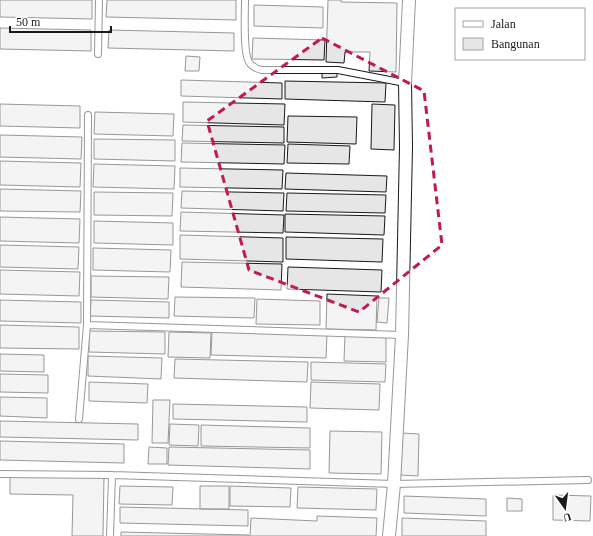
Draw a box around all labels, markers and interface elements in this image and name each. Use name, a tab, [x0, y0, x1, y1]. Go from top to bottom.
scale bar	[10, 8, 111, 34]
legend	[455, 8, 585, 60]
text: 50 m	[16, 15, 41, 29]
text: Jalan	[491, 17, 516, 31]
text: Bangunan	[491, 37, 540, 51]
north arrow	[545, 488, 585, 528]
text: U	[562, 511, 573, 524]

